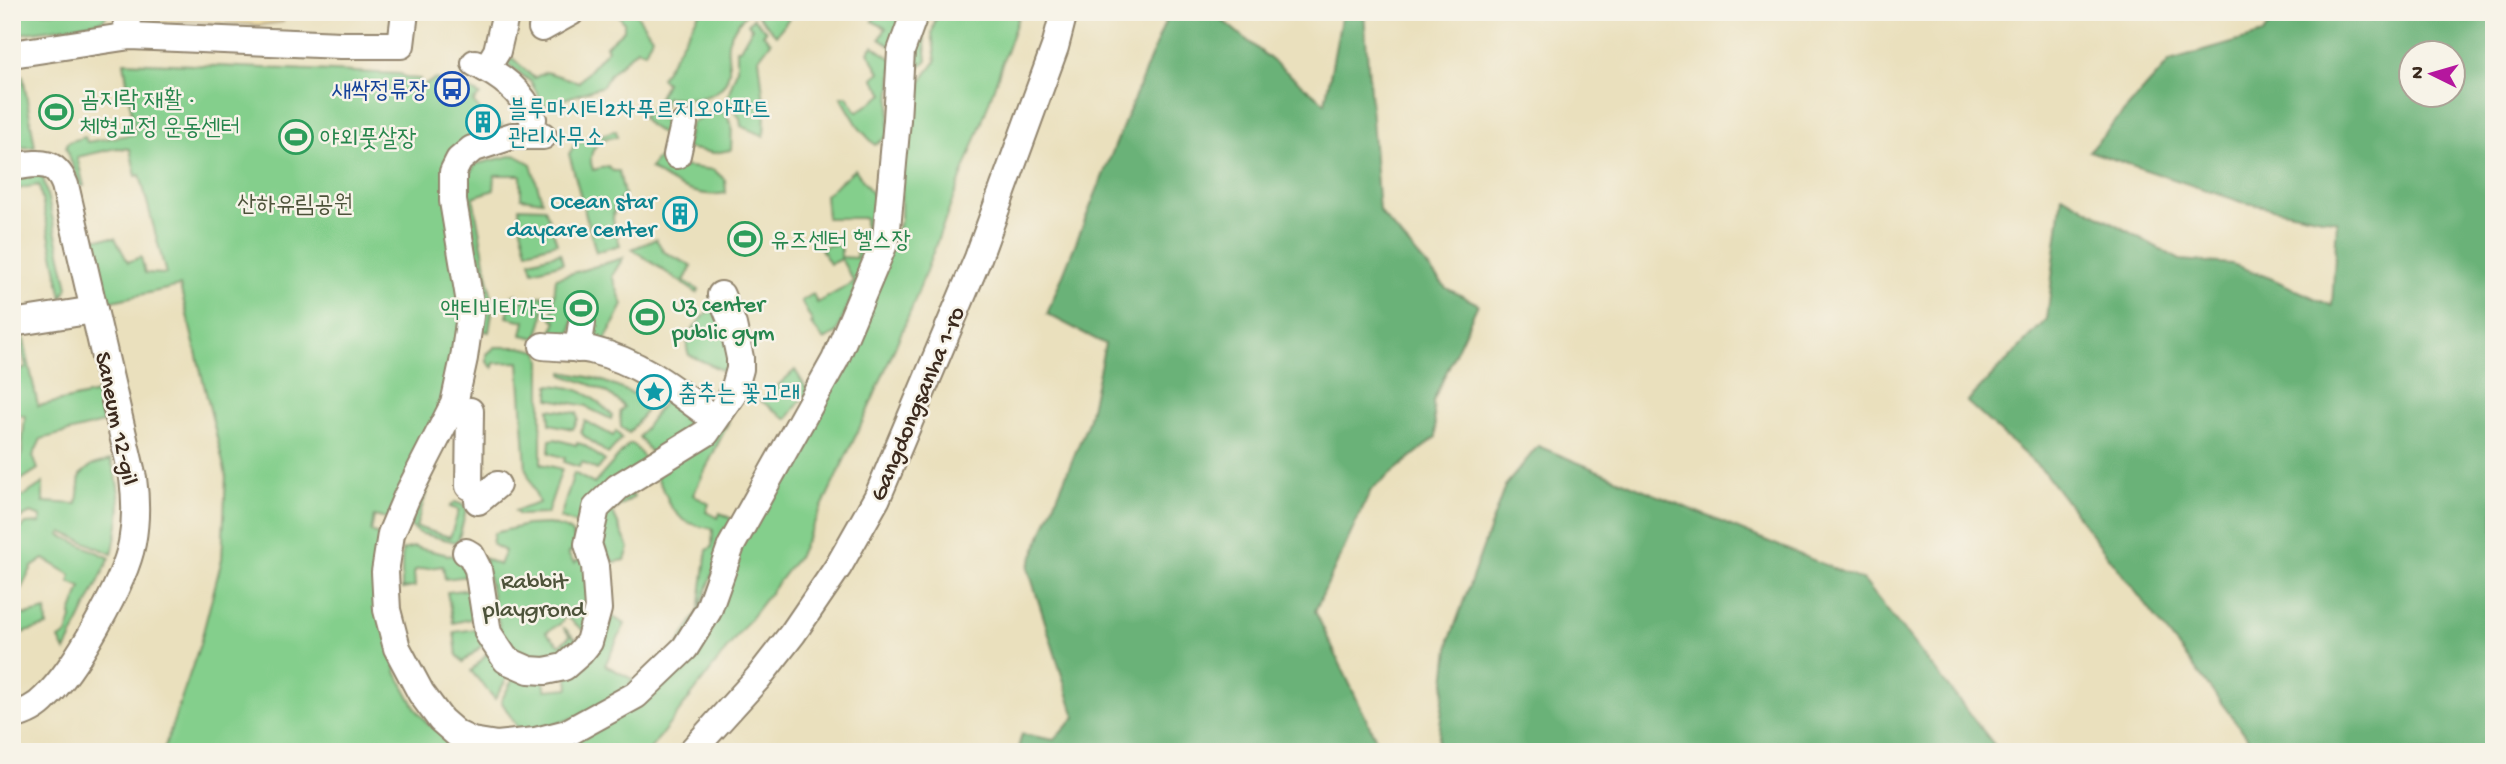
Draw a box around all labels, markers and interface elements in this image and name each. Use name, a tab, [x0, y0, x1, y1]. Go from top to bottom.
north arrow	[2398, 38, 2468, 108]
text: N	[2407, 66, 2431, 80]
bus stop icon: 새싹정류장	[433, 70, 471, 108]
place label: 새싹정류장	[331, 78, 428, 107]
place label: 곰지락 재활 · 체형교정 운동센터	[80, 87, 240, 144]
sports icon: 곰지락 재활 · 체형교정 운동센터	[37, 93, 75, 131]
place label: 블루마시티2차푸르지오아파트 관리사무소	[508, 97, 771, 154]
building icon: 블루마시티2차푸르지오아파트 관리사무소	[464, 103, 502, 141]
sports icon: 야외풋살장	[277, 118, 315, 156]
place label: 야외풋살장	[320, 126, 417, 155]
place label: Ocean star daycare center	[506, 189, 659, 246]
park label: 산하유림공원	[237, 192, 353, 221]
building icon: Ocean star daycare center	[661, 195, 699, 233]
sports icon: 유즈센터 헬스장	[726, 220, 764, 258]
place label: 유즈센터 헬스장	[770, 228, 911, 257]
sports icon: 액티비티가든	[562, 289, 600, 327]
place label: Uz center public gym	[671, 292, 775, 349]
place label: 액티비티가든	[440, 297, 556, 326]
sports icon: Uz center public gym	[628, 298, 666, 336]
street label: Gangdongsanha 1-ro	[865, 303, 973, 506]
street label: Saneum 12-gil	[86, 350, 143, 488]
place icon: 춤추는 꽃고래	[635, 373, 673, 411]
place label: 춤추는 꽃고래	[678, 381, 800, 410]
park label: Rabbit playgrond	[482, 569, 587, 626]

